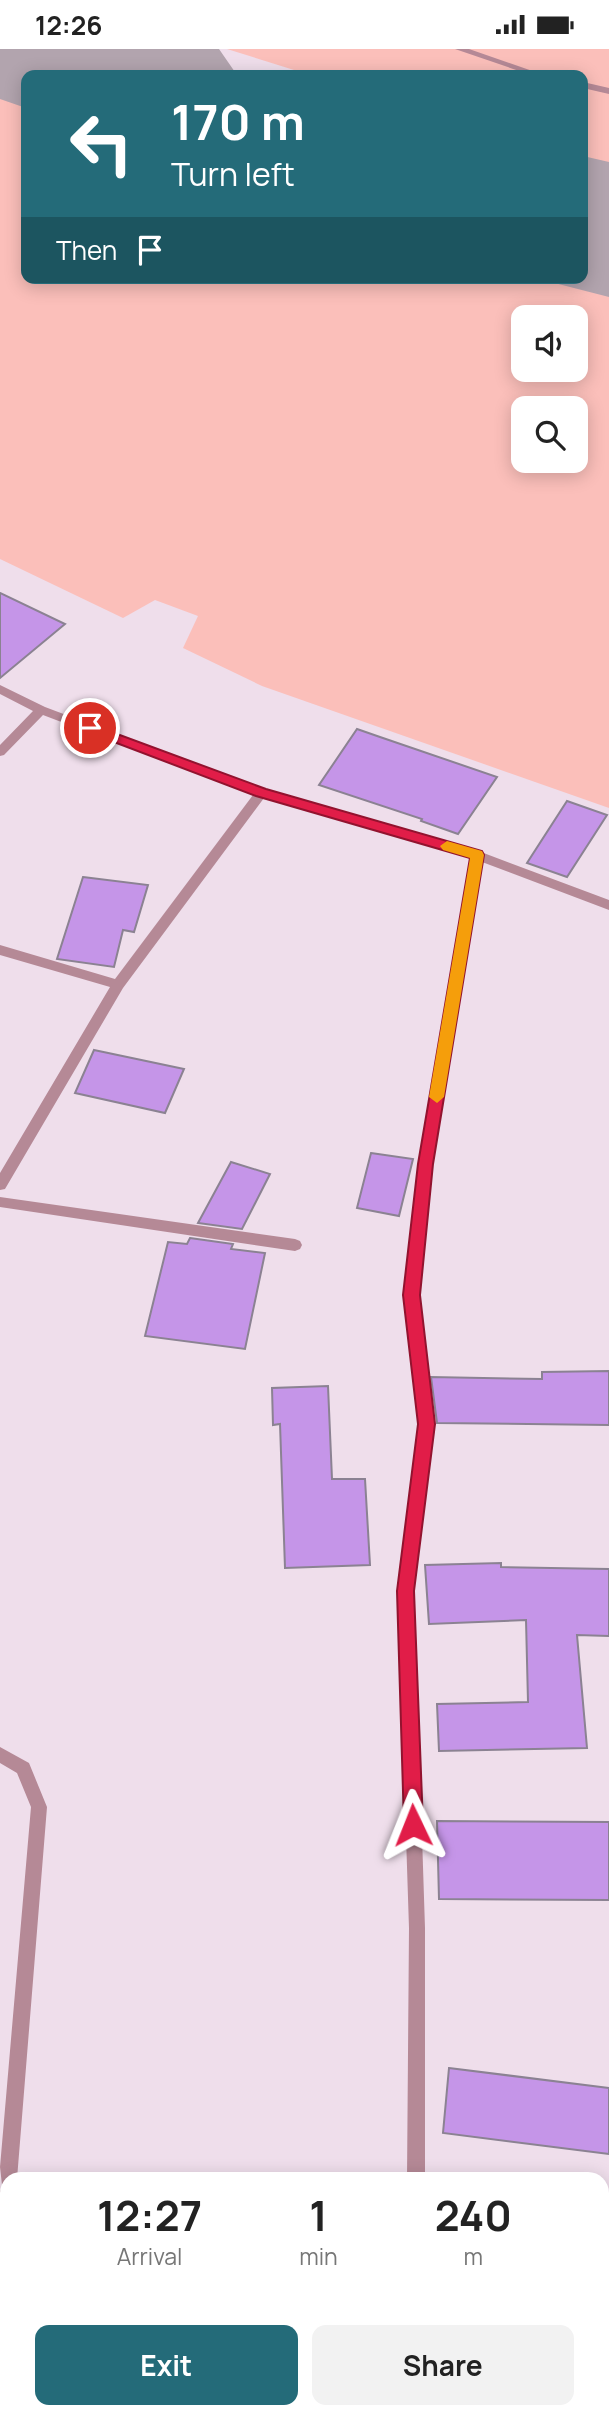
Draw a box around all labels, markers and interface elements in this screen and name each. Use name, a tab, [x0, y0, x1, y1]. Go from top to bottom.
text: 12:26	[35, 7, 102, 43]
text: 170 m	[171, 88, 305, 155]
icon: left	[56, 98, 147, 189]
text: Turn left	[171, 152, 295, 196]
icon: arrive	[131, 231, 169, 269]
text: Then	[56, 232, 117, 268]
map controls	[511, 305, 588, 473]
button: sound	[511, 305, 588, 382]
button: search	[511, 396, 588, 473]
pin	[60, 698, 120, 758]
icon: arrive	[71, 709, 109, 747]
position arrow	[376, 1788, 450, 1862]
text: 12:27	[97, 2186, 202, 2244]
text: 1	[309, 2186, 328, 2244]
text: 240	[435, 2186, 512, 2244]
text: Arrival	[117, 2240, 182, 2272]
text: min	[299, 2240, 338, 2272]
text: m	[464, 2240, 483, 2272]
button: Exit	[35, 2325, 298, 2405]
button: Share	[312, 2325, 574, 2405]

